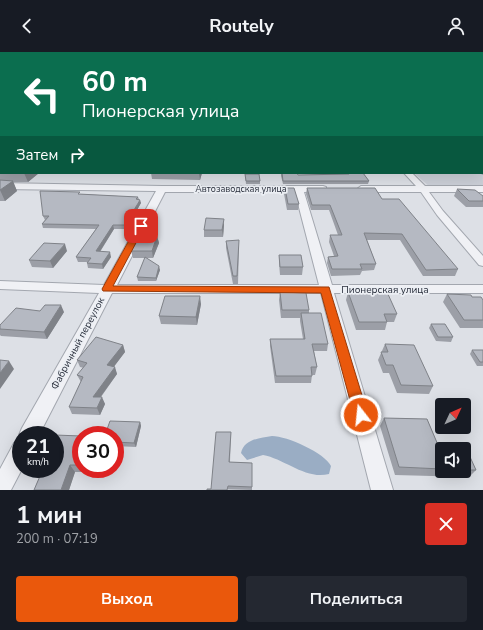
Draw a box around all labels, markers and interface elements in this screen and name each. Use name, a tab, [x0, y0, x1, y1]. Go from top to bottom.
text: Routely	[209, 14, 274, 38]
icon: back	[16, 15, 38, 37]
icon: person	[445, 15, 467, 37]
text: 60 m	[82, 63, 148, 101]
icon: left	[16, 68, 68, 120]
text: Пионерская улица	[82, 99, 240, 123]
icon: right	[66, 144, 88, 166]
text: Затем	[16, 145, 58, 165]
street label: Автозаводская улица	[195, 183, 287, 195]
pin	[124, 209, 158, 243]
icon: arrive	[130, 215, 152, 237]
street label: Пионерская улица	[341, 283, 429, 297]
street label: Фабричный переулок	[48, 294, 108, 392]
position arrow	[340, 394, 382, 436]
north arrow	[435, 398, 471, 434]
map controls	[435, 398, 471, 478]
speed limit sign: 30	[72, 426, 124, 478]
text: 21	[26, 433, 50, 460]
button: sound	[435, 442, 471, 478]
text: km/h	[27, 455, 49, 469]
text: 1 мин	[16, 499, 82, 531]
button: close	[425, 503, 467, 545]
text: 200 m · 07:19	[16, 530, 98, 548]
button: Выход	[16, 576, 238, 622]
button: Поделиться	[246, 576, 467, 622]

